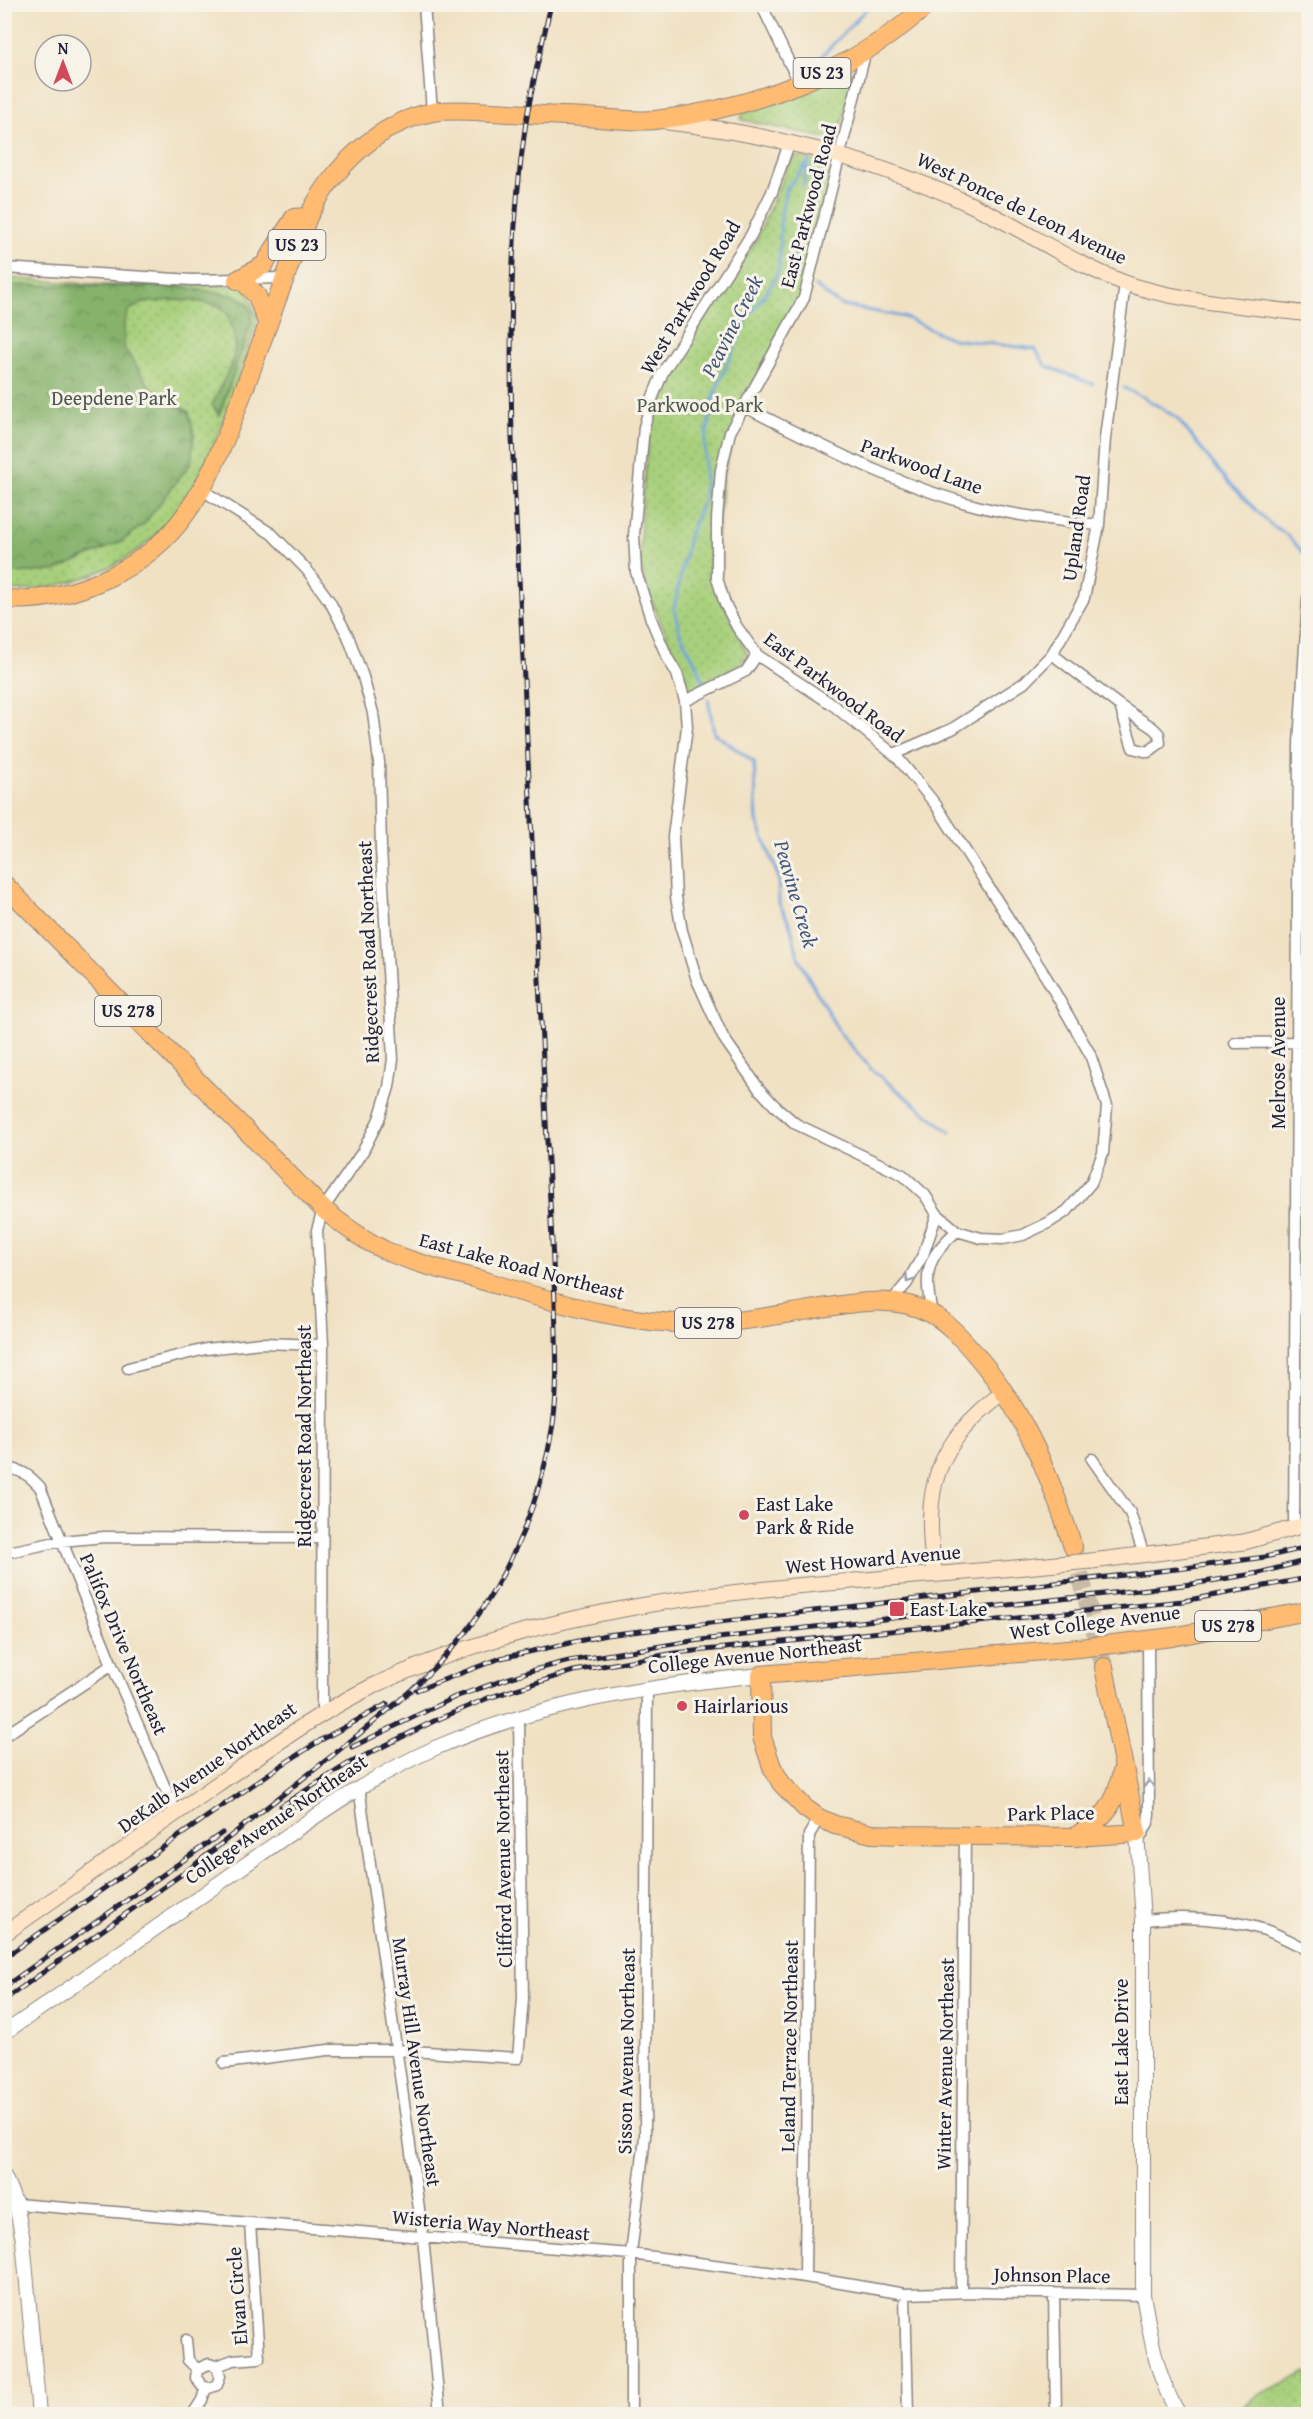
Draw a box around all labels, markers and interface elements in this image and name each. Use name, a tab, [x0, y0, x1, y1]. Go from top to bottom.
north arrow	[33, 33, 93, 93]
text: N	[58, 36, 69, 60]
road number: US 23	[794, 58, 850, 88]
street label: East Parkwood Road	[772, 120, 843, 291]
street label: West Ponce de Leon Avenue	[912, 144, 1132, 271]
street label: West Parkwood Road	[632, 214, 747, 379]
road number: US 23	[268, 230, 326, 260]
water label: Peavine Creek	[692, 269, 771, 383]
park label: Deepdene Park	[51, 383, 178, 412]
park label: Parkwood Park	[637, 390, 764, 419]
street label: Parkwood Lane	[857, 430, 987, 501]
street label: Upland Road	[1054, 473, 1097, 583]
street label: East Parkwood Road	[758, 624, 911, 749]
water label: Peavine Creek	[766, 836, 827, 952]
street label: Ridgecrest Road Northeast	[349, 840, 386, 1064]
road number: US 278	[95, 996, 161, 1026]
street label: Melrose Avenue	[1263, 997, 1292, 1129]
street label: East Lake Road Northeast	[416, 1224, 628, 1307]
one-way arrow	[905, 1272, 916, 1283]
road number: US 278	[675, 1308, 741, 1338]
street label: Ridgecrest Road Northeast	[289, 1325, 318, 1547]
place label: East Lake Park & Ride	[756, 1489, 854, 1541]
marker: East Lake Park & Ride	[737, 1508, 751, 1522]
street label: West Howard Avenue	[784, 1536, 962, 1581]
street label: Palifox Drive Northeast	[73, 1548, 176, 1739]
place label: East Lake	[910, 1594, 987, 1623]
street label: West College Avenue	[1008, 1597, 1182, 1646]
marker: East Lake	[888, 1600, 906, 1618]
road number: US 278	[1195, 1611, 1261, 1641]
street label: College Avenue Northeast	[647, 1629, 863, 1680]
place label: Hairlarious	[694, 1691, 789, 1720]
street label: DeKalb Avenue Northeast	[111, 1694, 302, 1839]
marker: Hairlarious	[675, 1699, 689, 1713]
street label: College Avenue Northeast	[179, 1746, 373, 1891]
street label: Clifford Avenue Northeast	[486, 1750, 519, 1968]
one-way arrow	[1143, 1779, 1155, 1788]
street label: Park Place	[1007, 1797, 1095, 1828]
street label: Murray Hill Avenue Northeast	[386, 1935, 449, 2188]
street label: Leland Terrace Northeast	[772, 1940, 805, 2152]
street label: Sisson Avenue Northeast	[609, 1947, 642, 2155]
street label: Winter Avenue Northeast	[928, 1958, 961, 2170]
street label: East Lake Drive	[1106, 1979, 1135, 2105]
street label: Wisteria Way Northeast	[391, 2201, 591, 2248]
street label: Elvan Circle	[219, 2246, 254, 2346]
street label: Johnson Place	[990, 2259, 1111, 2290]

